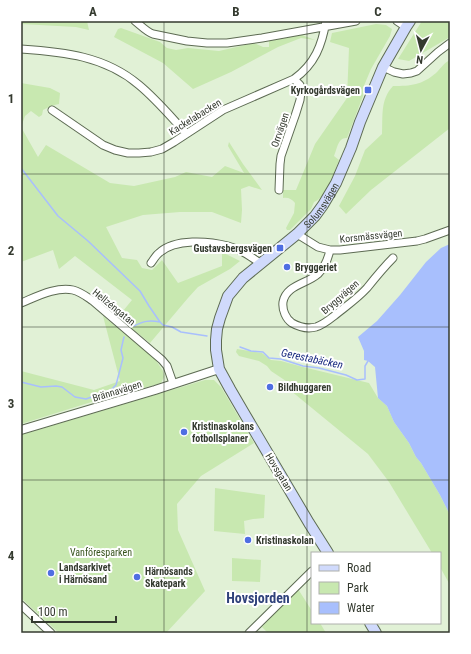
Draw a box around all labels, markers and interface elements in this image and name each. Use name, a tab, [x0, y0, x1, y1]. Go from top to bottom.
text: A	[89, 4, 97, 19]
text: B	[232, 4, 240, 19]
text: C	[374, 4, 382, 19]
north arrow	[401, 30, 441, 70]
text: N	[415, 53, 424, 66]
place label: Kyrkogårdsvägen	[291, 85, 360, 96]
marker: Kyrkogårdsvägen	[363, 85, 373, 95]
text: 1	[8, 91, 14, 106]
street label: Kackelabacken	[167, 97, 223, 137]
street label: Orrvägen	[269, 111, 291, 149]
street label: Solumsvägen	[301, 180, 341, 230]
street label: Korsmässvägen	[339, 227, 403, 245]
text: 2	[8, 243, 15, 258]
place label: Gustavsbergsvägen	[194, 243, 272, 254]
marker: Gustavsbergsvägen	[275, 243, 285, 253]
marker: Bryggeriet	[282, 262, 292, 272]
place label: Bryggeriet	[295, 262, 337, 273]
street label: Bryggvägen	[319, 278, 361, 316]
street label: Hellzéngatan	[90, 286, 138, 328]
water label: Gerestabäcken	[280, 346, 344, 372]
street label: Brännavägen	[91, 378, 143, 404]
marker: Bildhuggaren	[265, 382, 275, 392]
place label: Bildhuggaren	[278, 382, 331, 393]
text: 3	[8, 396, 14, 411]
place label: Kristinaskolans fotbollsplaner	[192, 421, 255, 444]
marker: Kristinaskolans fotbollsplaner	[179, 427, 189, 437]
street label: Hovsgatan	[263, 451, 295, 493]
marker: Kristinaskolan	[243, 535, 253, 545]
place label: Kristinaskolan	[256, 535, 314, 546]
park label: Vanföresparken	[70, 547, 132, 558]
text: 4	[8, 548, 15, 563]
legend	[311, 552, 441, 624]
text: Road	[347, 561, 371, 575]
place label: Landsarkivet i Härnösand	[59, 562, 111, 585]
place label: Härnösands Skatepark	[145, 566, 193, 589]
marker: Landsarkivet i Härnösand	[46, 568, 56, 578]
marker: Härnösands Skatepark	[132, 572, 142, 582]
text: Park	[347, 581, 369, 595]
district label: Hovsjorden	[226, 590, 290, 606]
scale bar	[32, 598, 116, 624]
text: Water	[347, 601, 375, 615]
text: 100 m	[38, 605, 68, 619]

